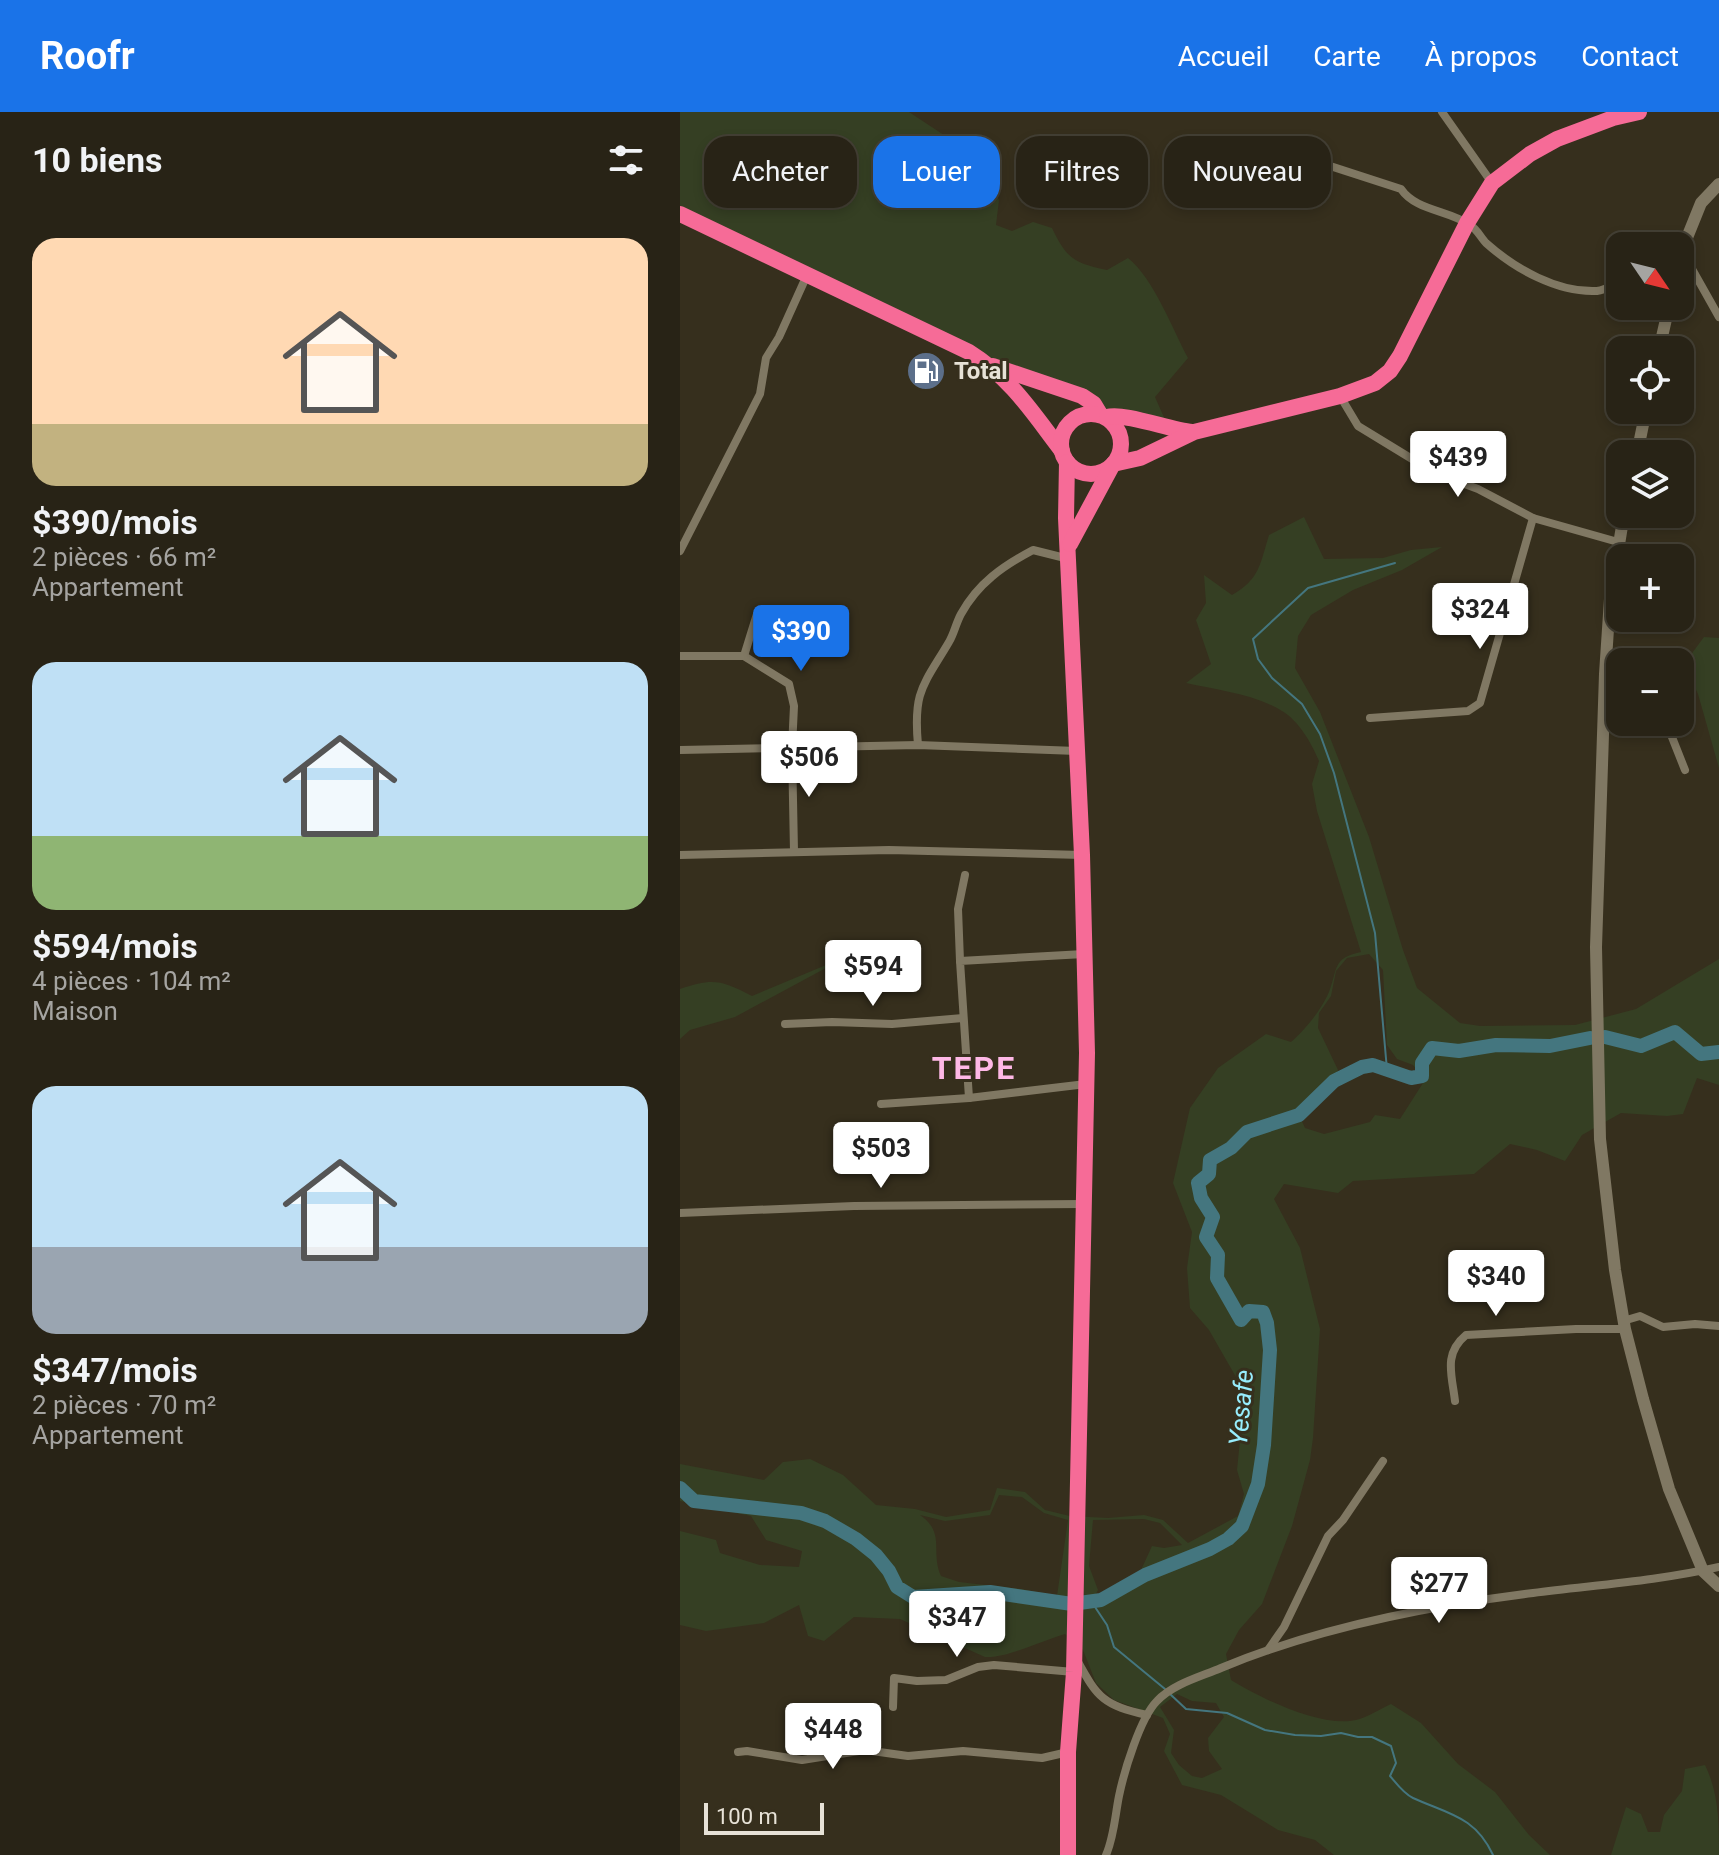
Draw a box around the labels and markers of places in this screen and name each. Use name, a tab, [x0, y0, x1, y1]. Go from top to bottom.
fuel station icon: Total	[905, 350, 947, 392]
place label: Total	[954, 357, 1008, 385]
pin: $439	[1411, 431, 1505, 499]
pin: $324	[1433, 583, 1527, 651]
pin: $390	[754, 605, 848, 673]
pin: $506	[762, 731, 856, 799]
pin: $594	[826, 940, 920, 1008]
pin: $503	[834, 1122, 928, 1190]
pin: $340	[1449, 1250, 1543, 1318]
pin: $277	[1392, 1557, 1486, 1625]
pin: $347	[910, 1591, 1004, 1659]
pin: $448	[786, 1703, 880, 1771]

